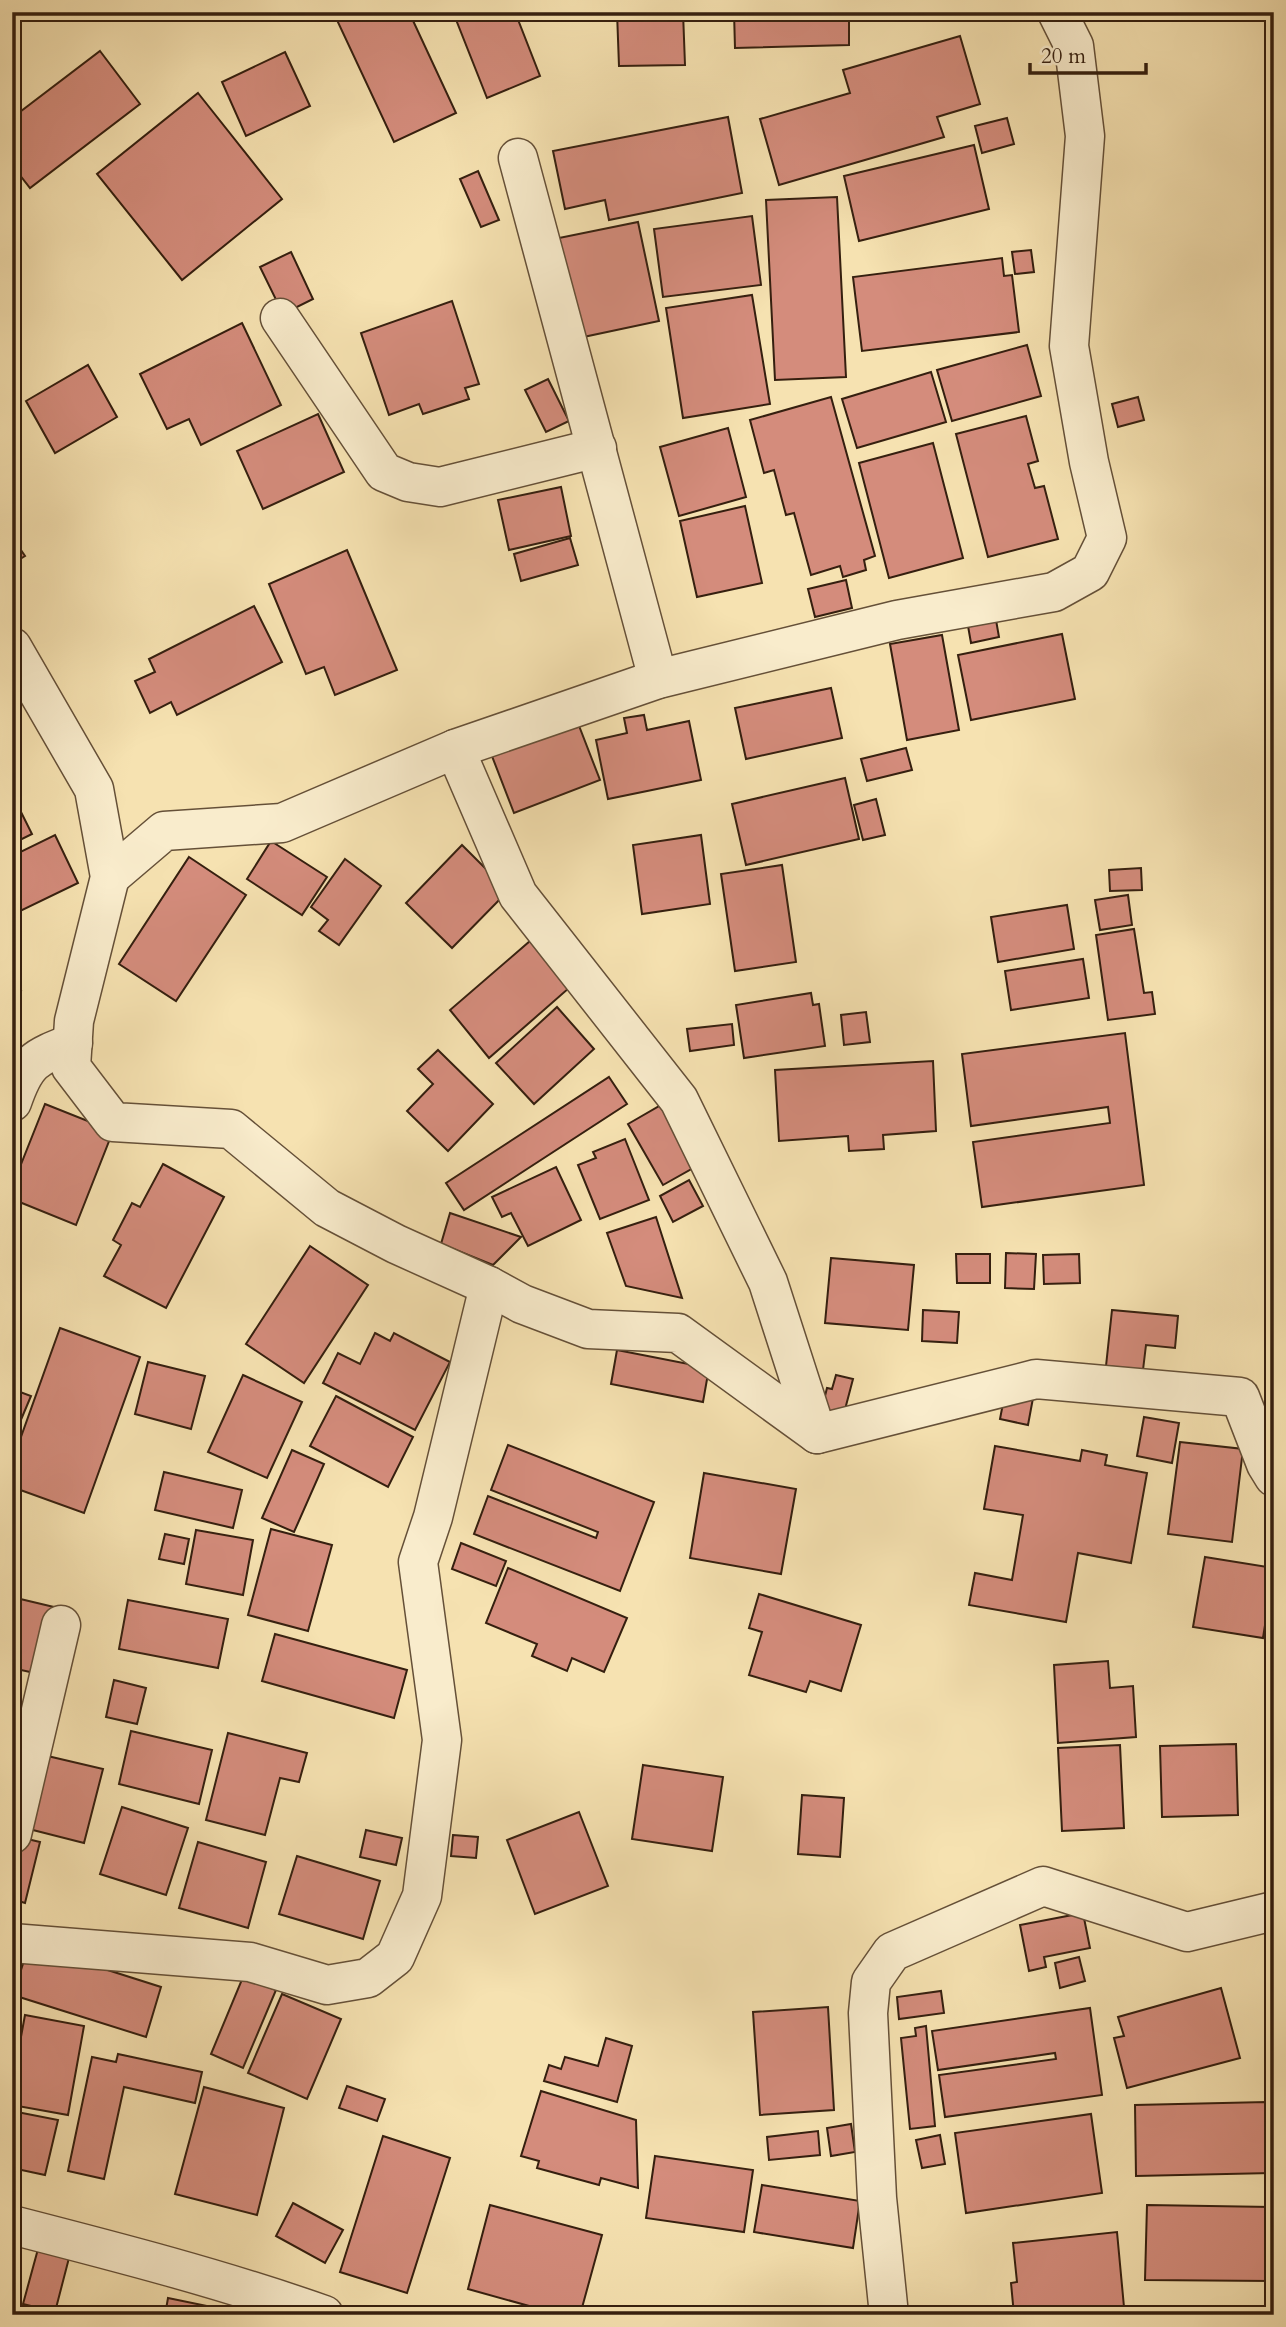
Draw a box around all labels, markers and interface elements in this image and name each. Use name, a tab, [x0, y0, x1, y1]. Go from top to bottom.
scale bar	[1030, 32, 1146, 76]
text: 20 m	[1041, 42, 1086, 71]

